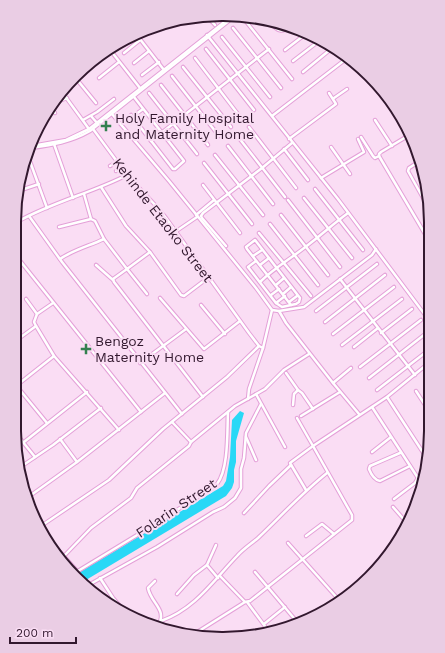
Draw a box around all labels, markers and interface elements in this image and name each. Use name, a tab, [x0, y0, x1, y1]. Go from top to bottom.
place label: Holy Family Hospital and Maternity Home	[115, 110, 255, 142]
marker: Holy Family Hospital and Maternity Home	[100, 120, 112, 132]
street label: Kehinde Etaoko Street	[110, 155, 217, 285]
place label: Bengoz Maternity Home	[95, 333, 204, 365]
marker: Bengoz Maternity Home	[80, 343, 92, 355]
street label: Folarin Street	[133, 475, 219, 541]
scale bar	[10, 619, 76, 645]
text: 200 m	[16, 626, 53, 640]

